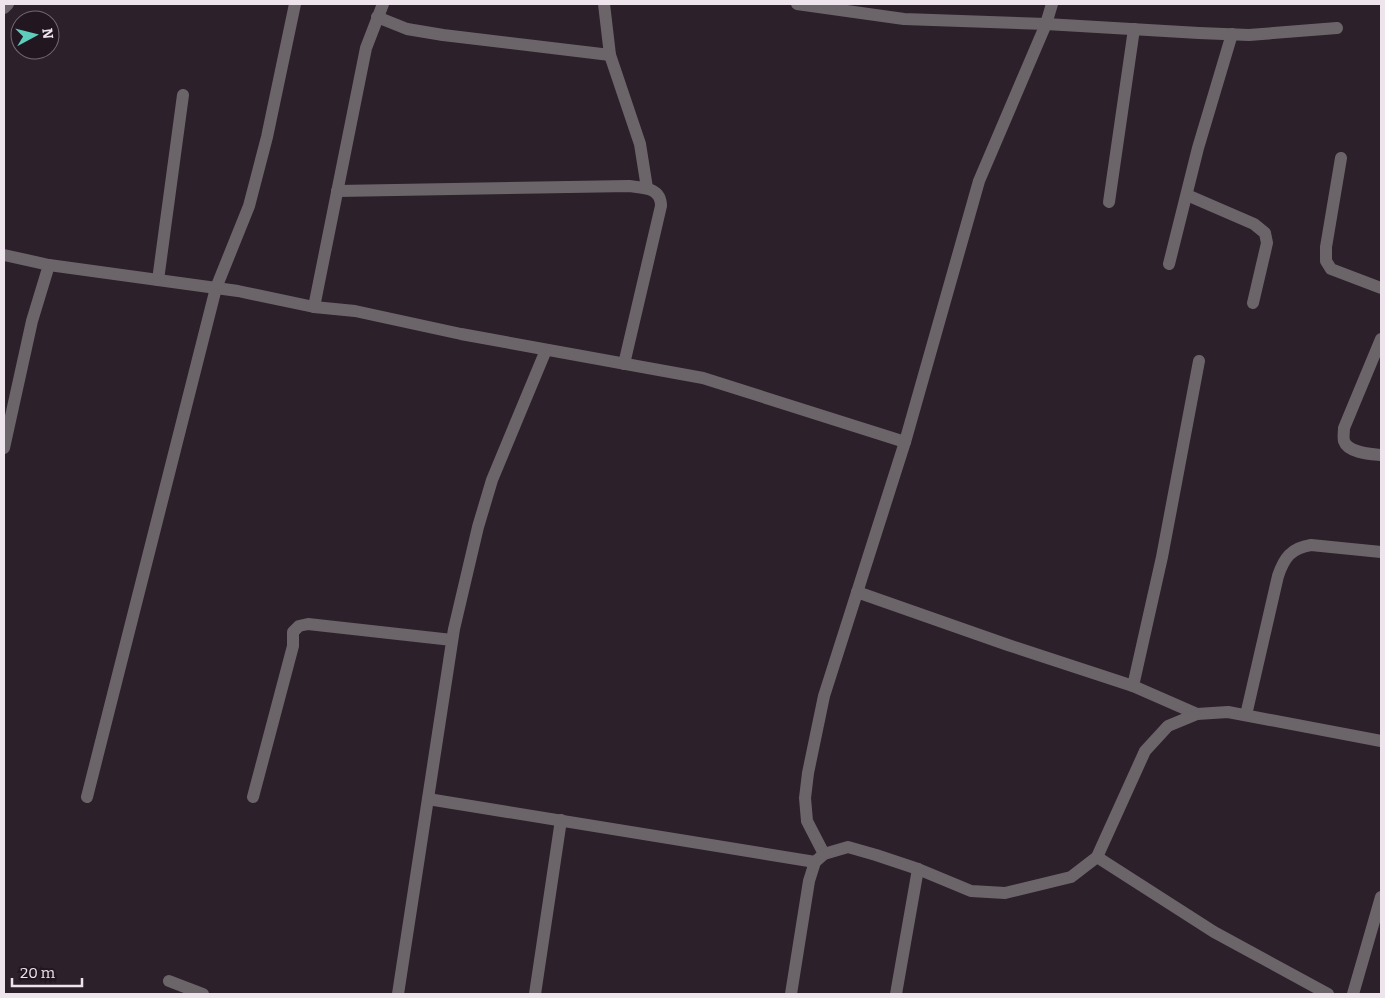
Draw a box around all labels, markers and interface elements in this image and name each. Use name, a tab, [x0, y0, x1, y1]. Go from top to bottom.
north arrow	[10, 10, 60, 60]
text: N	[38, 27, 57, 40]
scale bar	[12, 956, 82, 988]
text: 20 m	[20, 964, 56, 982]

